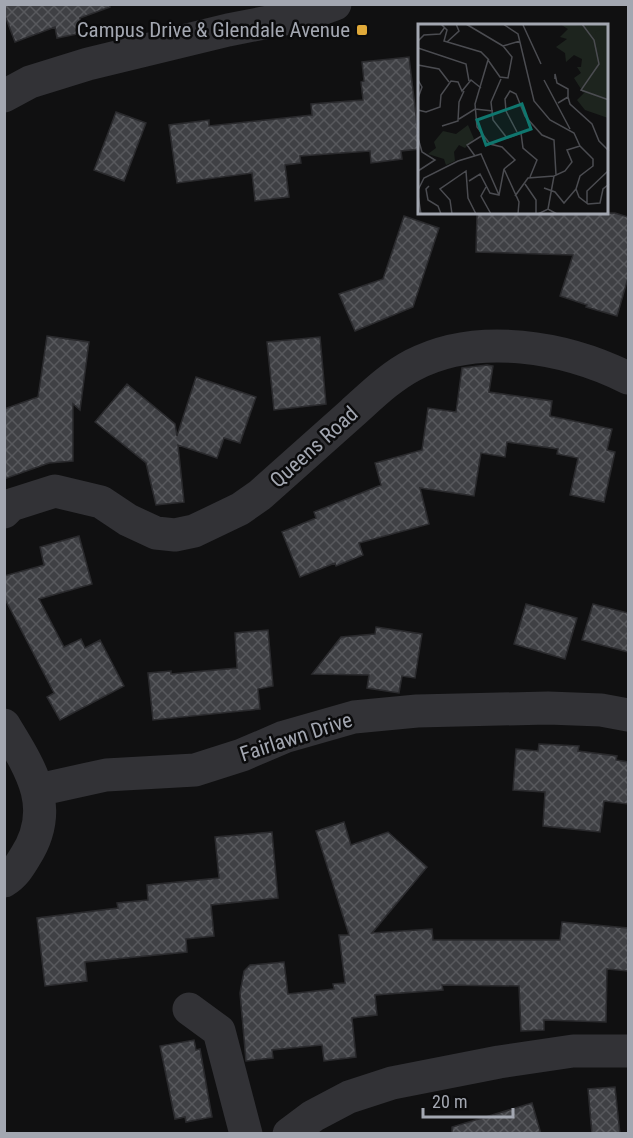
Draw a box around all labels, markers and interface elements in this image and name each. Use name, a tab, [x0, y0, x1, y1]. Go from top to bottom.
place label: Campus Drive & Glendale Avenue	[77, 18, 350, 42]
marker: Campus Drive & Glendale Avenue	[355, 23, 369, 37]
inset map	[418, 24, 609, 214]
street label: Queens Road	[265, 402, 363, 492]
street label: Fairlawn Drive	[237, 708, 355, 766]
scale bar	[423, 1081, 513, 1119]
text: 20 m	[432, 1091, 467, 1112]

